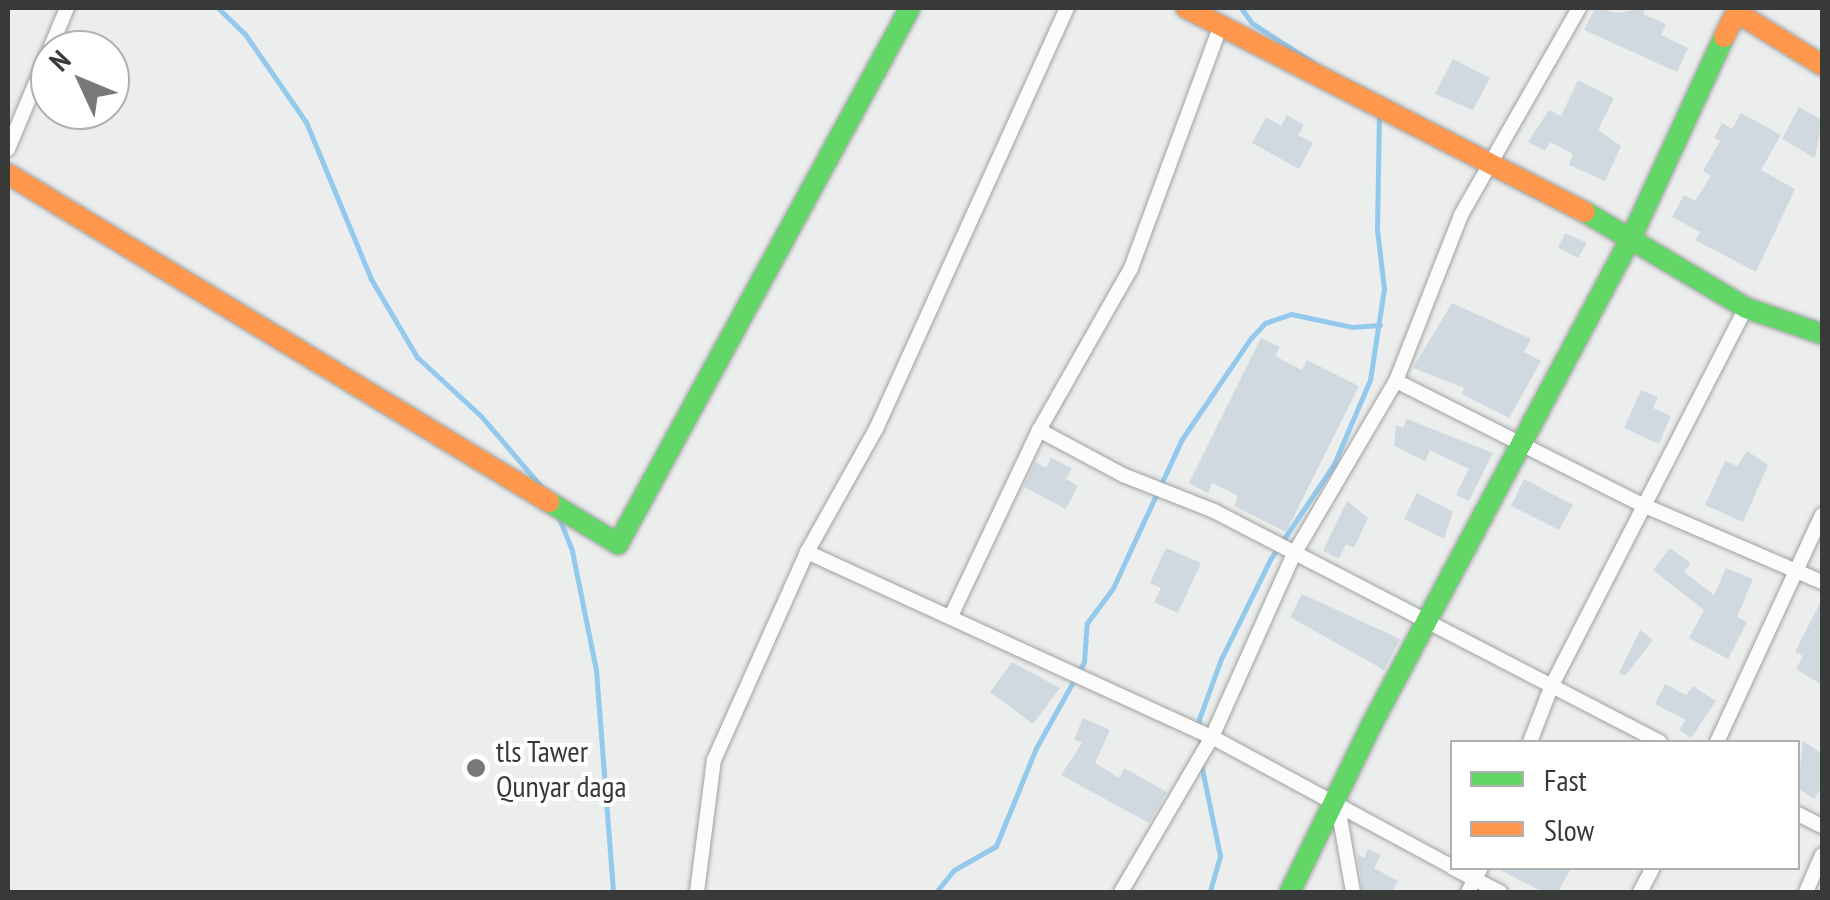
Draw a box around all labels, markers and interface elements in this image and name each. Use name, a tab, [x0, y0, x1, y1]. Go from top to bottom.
north arrow	[30, 30, 130, 130]
text: N	[41, 42, 78, 78]
place label: tls Tawer Qunyar daga	[496, 733, 626, 804]
legend	[1450, 740, 1800, 870]
marker: tls Tawer Qunyar daga	[465, 757, 487, 779]
text: Fast	[1544, 760, 1587, 799]
text: Slow	[1544, 810, 1594, 849]

